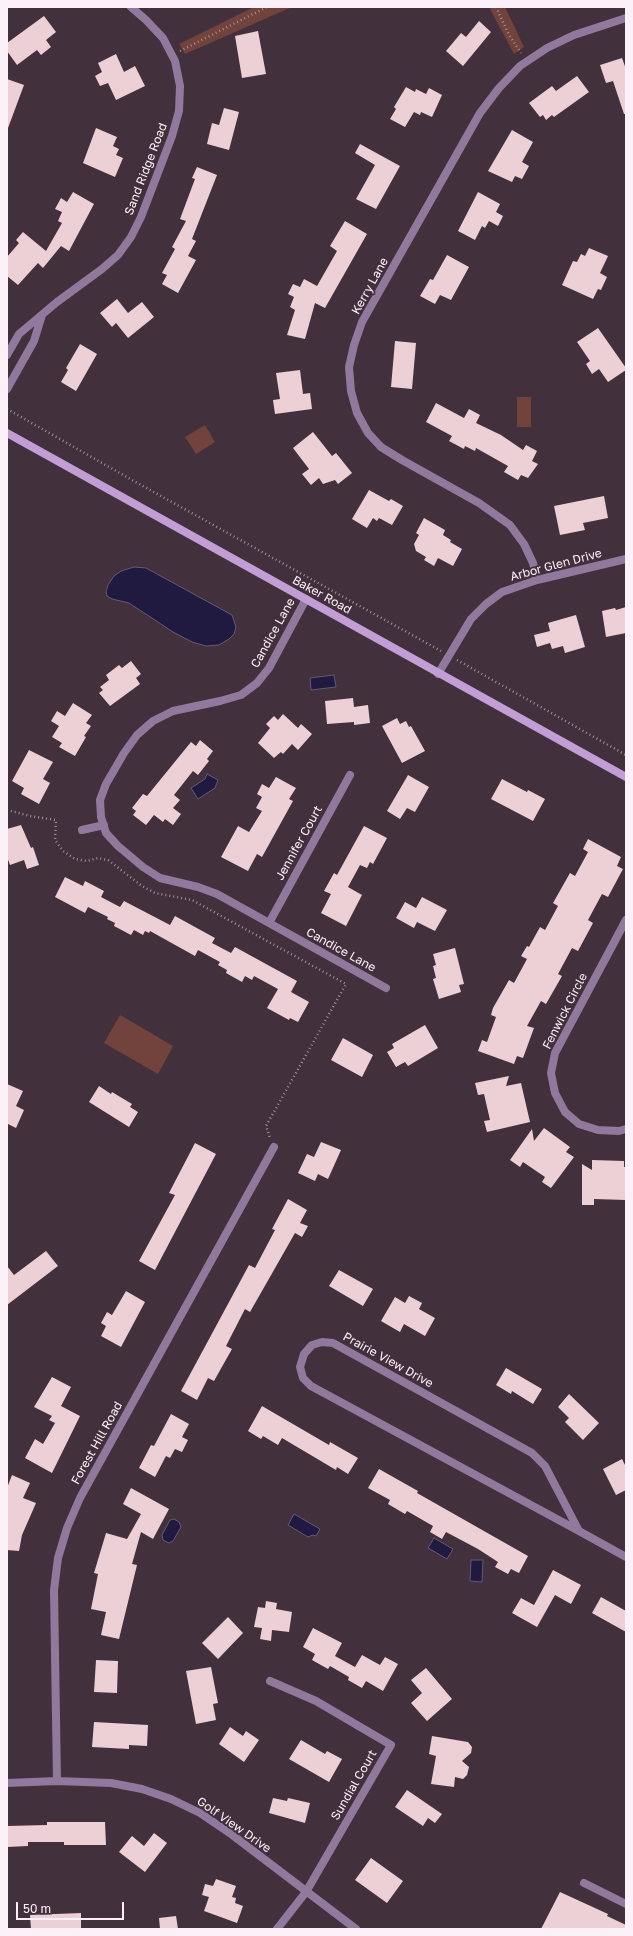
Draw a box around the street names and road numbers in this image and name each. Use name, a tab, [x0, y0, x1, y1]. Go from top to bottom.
street label: Sand Ridge Road	[122, 121, 170, 217]
street label: Kerry Lane	[349, 255, 391, 317]
street label: Arbor Glen Drive	[509, 546, 603, 584]
street label: Baker Road	[290, 573, 354, 617]
street label: Candice Lane	[248, 596, 298, 670]
street label: Jennifer Court	[273, 803, 325, 883]
street label: Candice Lane	[304, 925, 378, 975]
street label: Fenwick Circle	[540, 970, 590, 1052]
street label: Prairie View Drive	[340, 1329, 436, 1391]
street label: Forest Hill Road	[68, 1399, 126, 1487]
street label: Sundial Court	[328, 1747, 380, 1823]
street label: Golf View Drive	[194, 1794, 274, 1856]

